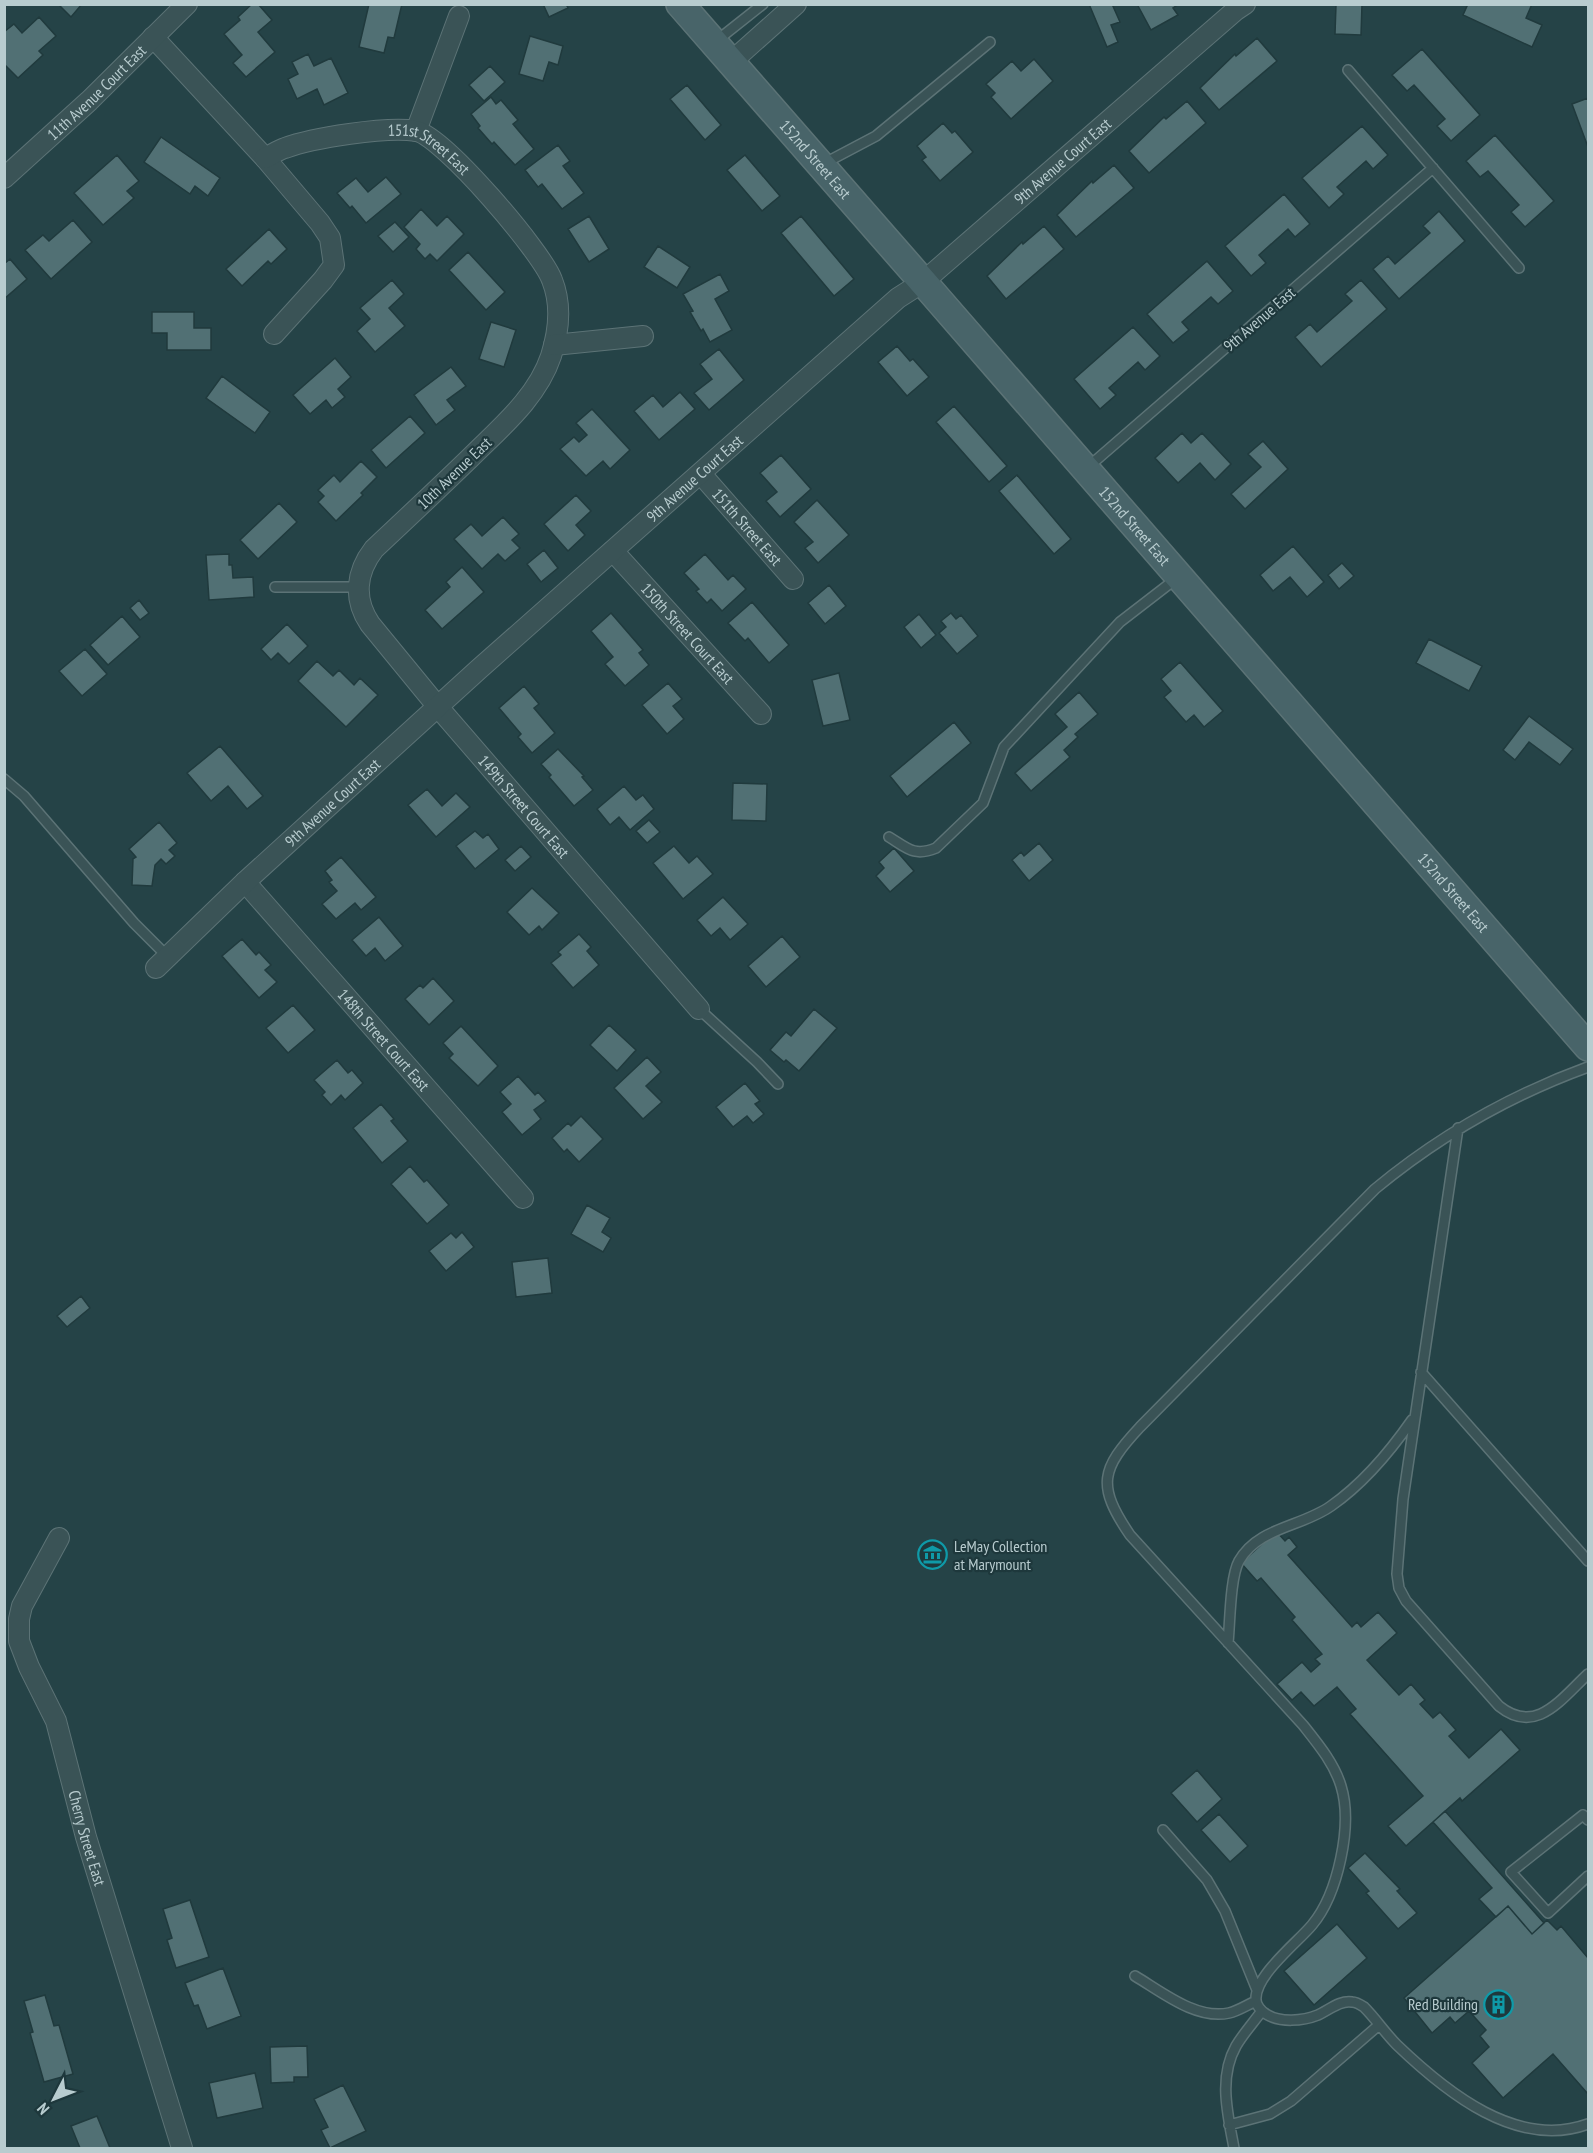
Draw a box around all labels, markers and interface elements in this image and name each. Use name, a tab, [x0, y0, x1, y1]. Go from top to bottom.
street label: 11th Avenue Court East	[43, 40, 150, 144]
street label: 9th Avenue Court East	[1010, 113, 1115, 209]
street label: 152nd Street East	[776, 115, 856, 203]
street label: 151st Street East	[387, 120, 475, 179]
street label: 9th Avenue East	[1219, 282, 1299, 356]
street label: 9th Avenue Court East	[642, 430, 747, 526]
street label: 10th Avenue East	[413, 432, 496, 513]
street label: 152nd Street East	[1095, 482, 1175, 570]
street label: 151th Street East	[708, 484, 787, 570]
street label: 150th Street Court East	[637, 579, 739, 688]
street label: 149th Street Court East	[474, 751, 574, 862]
street label: 9th Avenue Court East	[281, 754, 385, 851]
street label: 152nd Street East	[1414, 849, 1494, 937]
street label: 148th Street Court East	[333, 984, 434, 1095]
place label: LeMay Collection at Marymount	[954, 1536, 1047, 1574]
museum icon: LeMay Collection at Marymount	[917, 1539, 949, 1571]
street label: Cherry Street East	[64, 1788, 111, 1889]
building icon: Red Building	[1483, 1988, 1515, 2020]
place label: Red Building	[1408, 1994, 1478, 2014]
north arrow	[24, 2069, 84, 2129]
text: N	[33, 2099, 53, 2119]

